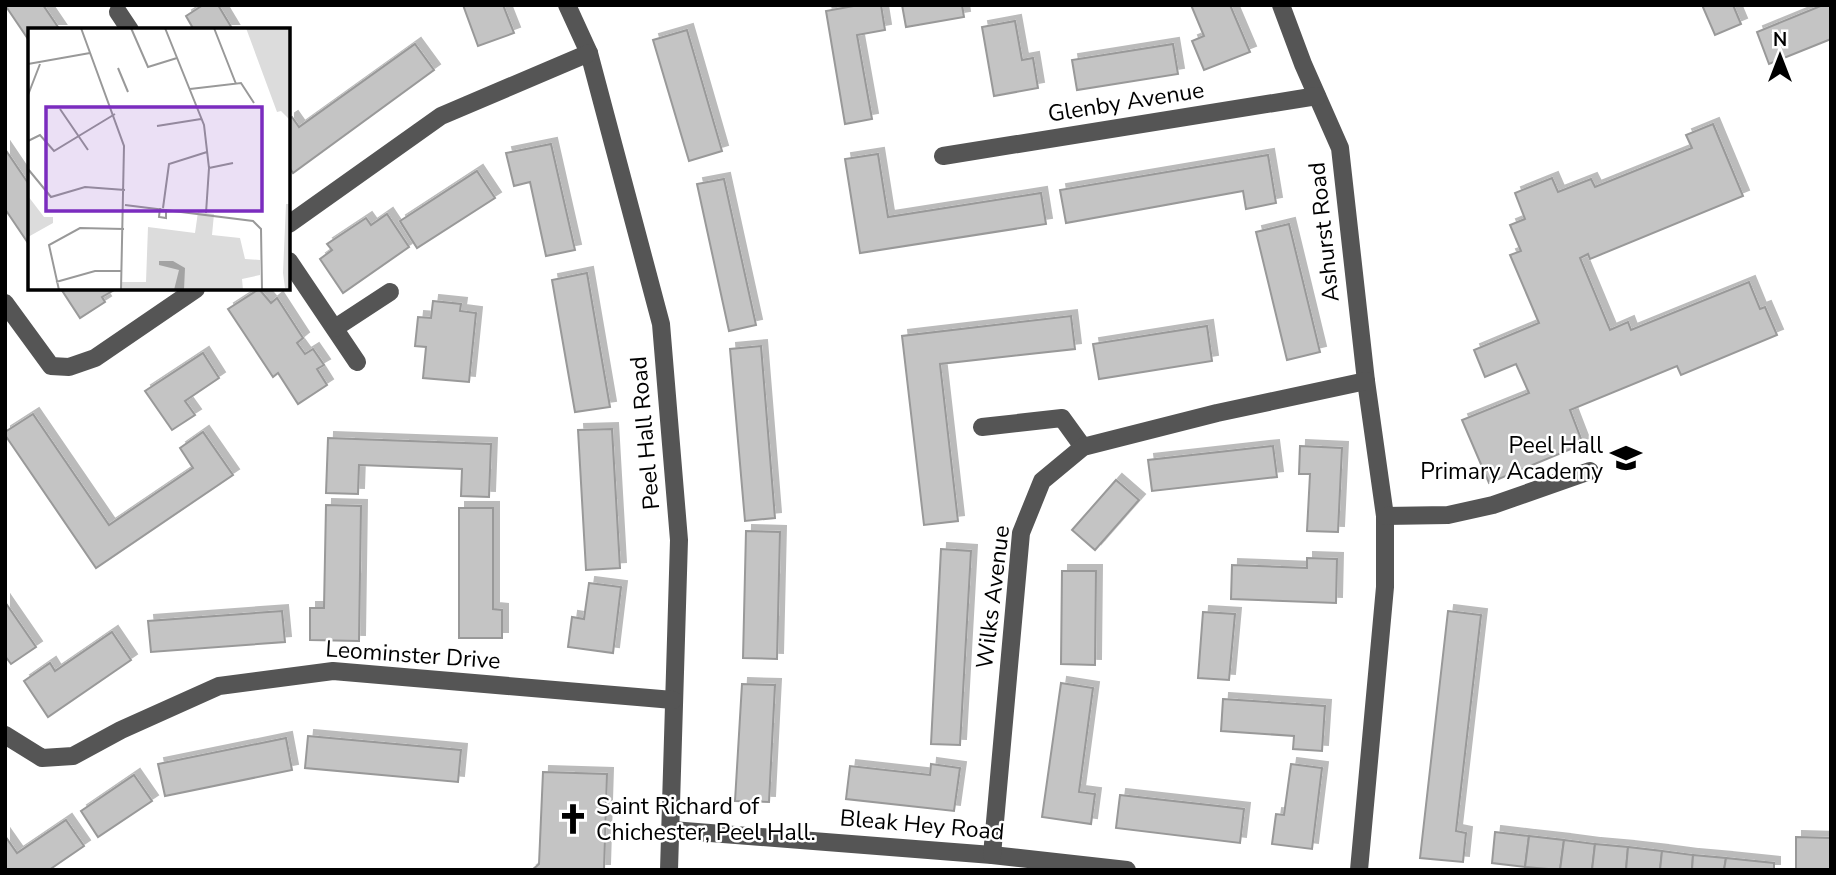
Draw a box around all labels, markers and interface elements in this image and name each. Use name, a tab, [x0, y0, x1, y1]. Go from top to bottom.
north arrow	[1745, 21, 1815, 91]
text: N	[1773, 27, 1787, 53]
inset map	[28, 28, 290, 290]
street label: Glenby Avenue	[1046, 74, 1206, 130]
street label: Ashurst Road	[1301, 161, 1347, 303]
street label: Peel Hall Road	[623, 355, 667, 511]
place label: Peel Hall Primary Academy	[1420, 430, 1603, 487]
school or university icon: Peel Hall Primary Academy	[1609, 441, 1643, 475]
street label: Wilks Avenue	[969, 524, 1017, 670]
street label: Leominster Drive	[324, 633, 502, 677]
place label: Saint Richard of Chichester, Peel Hall.	[596, 791, 816, 848]
church icon: Saint Richard of Chichester, Peel Hall.	[556, 802, 590, 836]
street label: Bleak Hey Road	[839, 802, 1005, 848]

